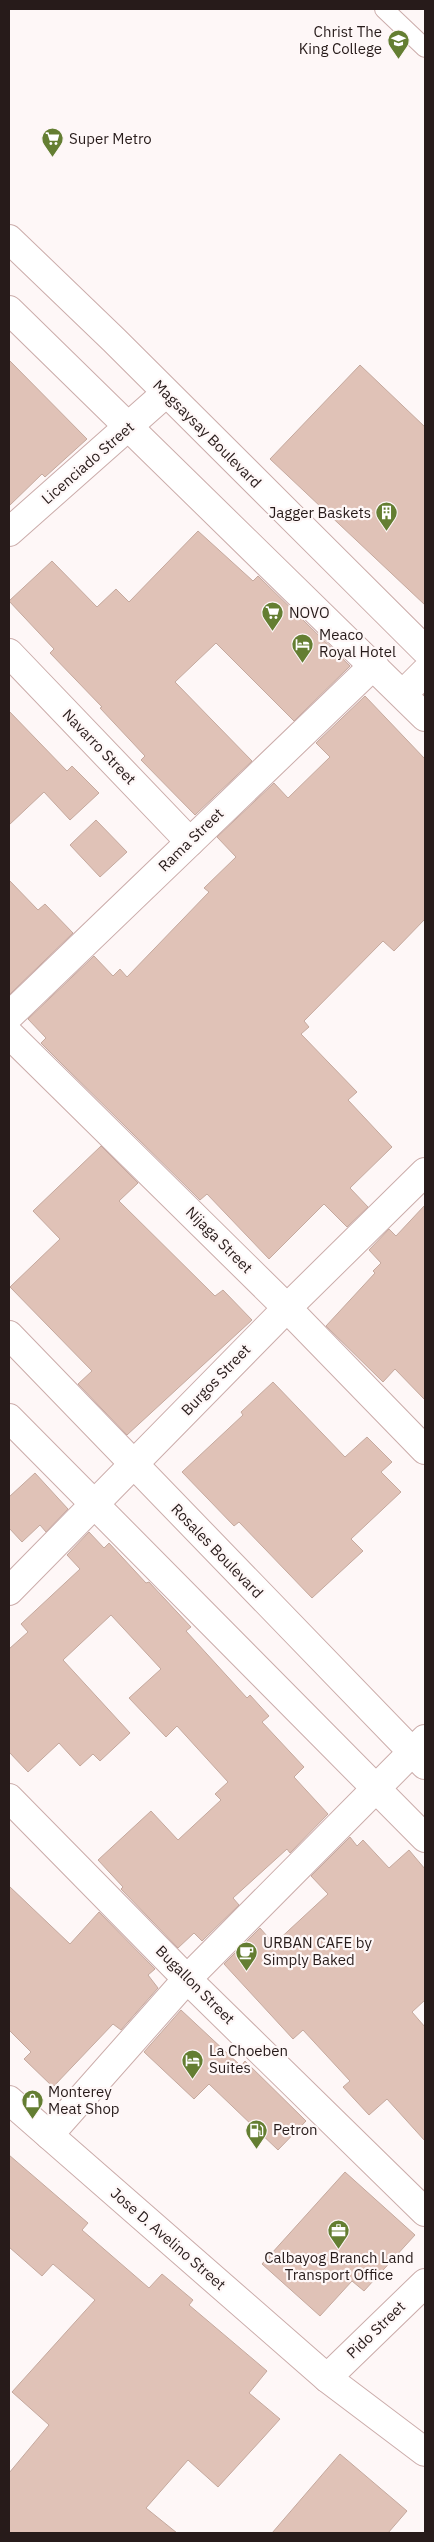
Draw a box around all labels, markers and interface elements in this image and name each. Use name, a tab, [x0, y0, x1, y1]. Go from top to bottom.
place label: Christ The King College	[299, 22, 382, 58]
school or university icon: Christ The King College	[386, 29, 410, 60]
supermarket icon: Super Metro	[41, 127, 65, 158]
place label: Super Metro	[69, 129, 152, 148]
street label: Magsaysay Boulevard	[149, 376, 265, 492]
street label: Licenciado Street	[37, 417, 138, 508]
building icon: Jagger Baskets	[375, 501, 399, 532]
place label: Jagger Baskets	[269, 503, 371, 522]
supermarket icon: NOVO	[261, 601, 285, 632]
place label: NOVO	[289, 603, 330, 622]
place label: Meaco Royal Hotel	[319, 625, 396, 661]
hotel icon: Meaco Royal Hotel	[291, 632, 315, 663]
street label: Navarro Street	[59, 705, 140, 788]
street label: Rama Street	[154, 804, 227, 875]
street label: Nijaga Street	[182, 1202, 257, 1277]
street label: Burgos Street	[177, 1340, 254, 1419]
street label: Rosales Boulevard	[167, 1499, 267, 1602]
place label: URBAN CAFE by Simply Baked	[263, 1933, 372, 1969]
cafe icon: URBAN CAFE by Simply Baked	[235, 1940, 259, 1971]
street label: Bugallon Street	[152, 1941, 239, 2028]
place label: La Choeben Suites	[209, 2041, 288, 2077]
hotel icon: La Choeben Suites	[181, 2048, 205, 2079]
place label: Monterey Meat Shop	[48, 2082, 120, 2118]
shop icon: Monterey Meat Shop	[20, 2089, 44, 2120]
fuel station icon: Petron	[245, 2118, 269, 2149]
place label: Petron	[273, 2120, 318, 2139]
street label: Jose D. Avelino Street	[107, 2183, 230, 2294]
office icon: Calbayog Branch Land Transport Office	[327, 2218, 351, 2249]
place label: Calbayog Branch Land Transport Office	[264, 2248, 414, 2284]
street label: Pido Street	[342, 2297, 409, 2362]

